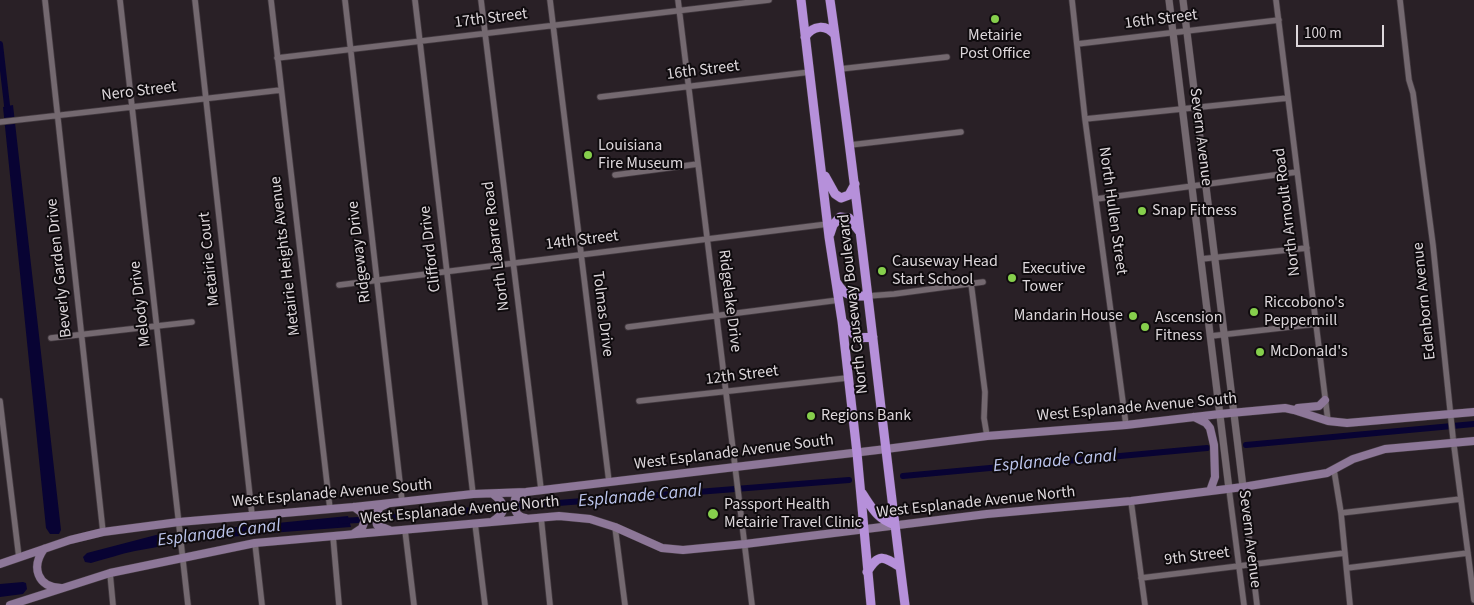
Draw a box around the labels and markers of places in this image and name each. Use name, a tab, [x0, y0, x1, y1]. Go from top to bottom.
marker: Metairie Post Office	[989, 13, 1001, 25]
place label: Metairie Post Office	[960, 26, 1030, 64]
place label: Louisiana Fire Museum	[598, 136, 683, 174]
marker: Louisiana Fire Museum	[582, 149, 594, 161]
place label: Snap Fitness	[1152, 201, 1237, 221]
marker: Snap Fitness	[1136, 205, 1148, 217]
place label: Causeway Head Start School	[892, 252, 998, 290]
place label: Executive Tower	[1022, 259, 1085, 297]
marker: Causeway Head Start School	[876, 265, 888, 277]
marker: Executive Tower	[1006, 272, 1018, 284]
place label: Riccobono's Peppermill	[1264, 293, 1344, 331]
place label: Mandarin House	[1014, 306, 1123, 326]
marker: Riccobono's Peppermill	[1248, 306, 1260, 318]
place label: Ascension Fitness	[1155, 308, 1222, 346]
marker: Mandarin House	[1127, 310, 1139, 322]
marker: Ascension Fitness	[1139, 321, 1151, 333]
place label: McDonald's	[1270, 342, 1348, 362]
marker: McDonald's	[1254, 346, 1266, 358]
place label: Regions Bank	[821, 406, 911, 426]
marker: Regions Bank	[805, 410, 817, 422]
place label: Passport Health Metairie Travel Clinic	[724, 495, 862, 533]
marker: Passport Health Metairie Travel Clinic	[706, 507, 720, 521]

